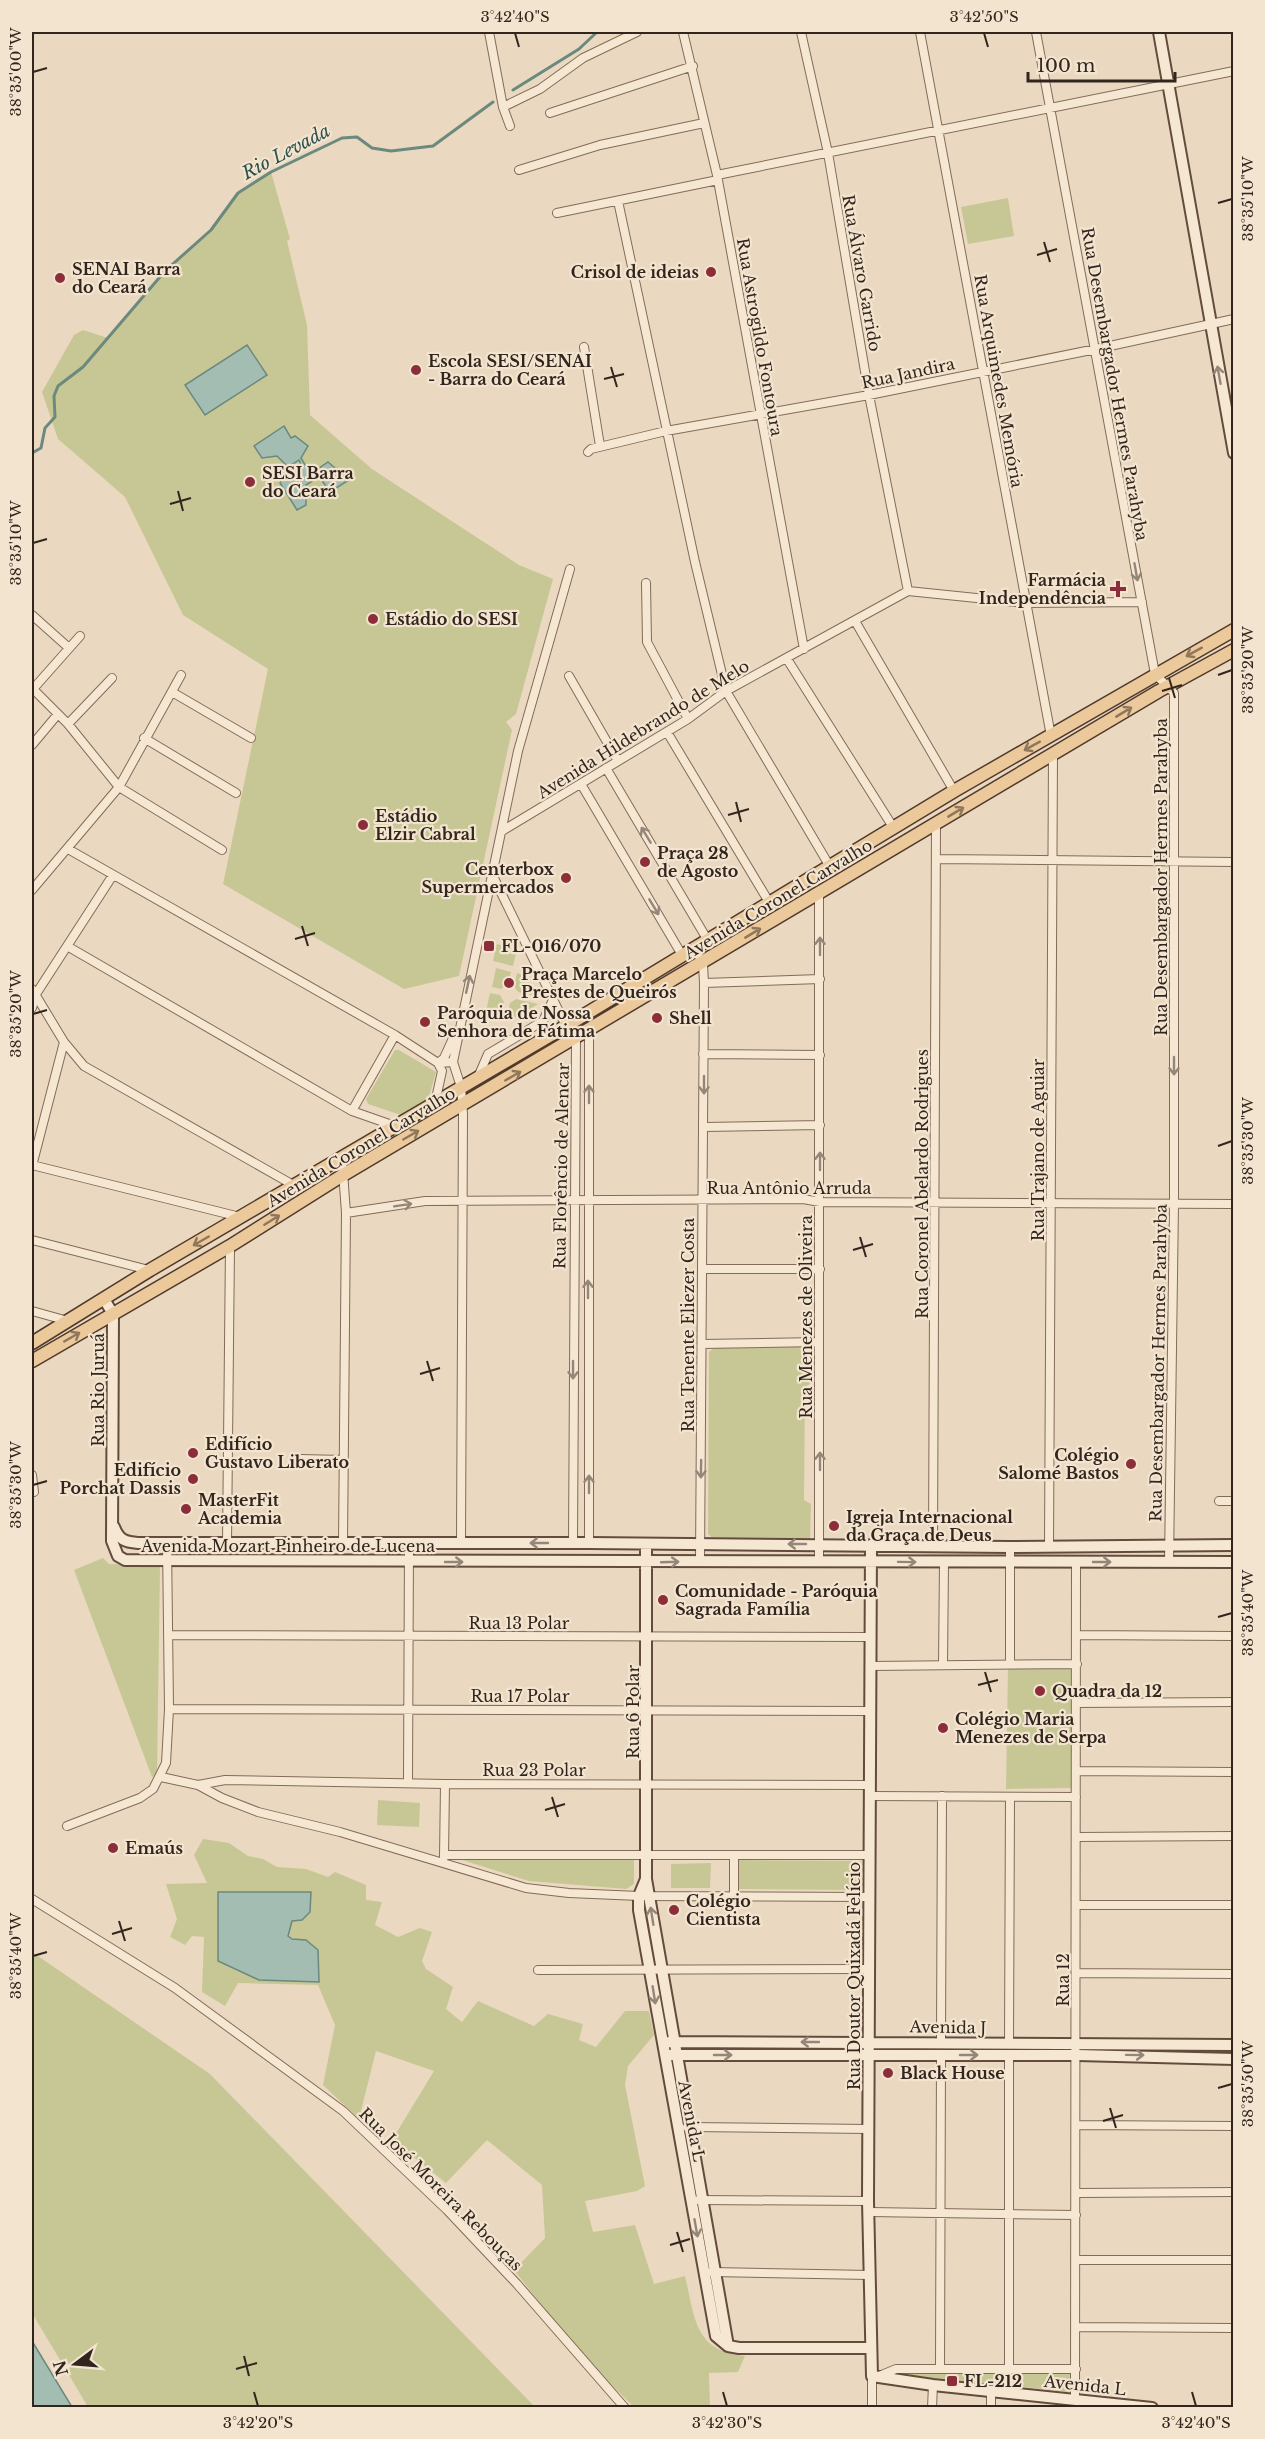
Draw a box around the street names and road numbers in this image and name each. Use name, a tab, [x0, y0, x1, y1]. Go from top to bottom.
street label: Rua Álvaro Garrido	[838, 193, 886, 353]
street label: Rua Desembargador Hermes Parahyba	[1078, 226, 1152, 542]
street label: Rua Astrogildo Fontoura	[733, 236, 787, 438]
street label: Rua Arquimedes Memória	[970, 273, 1028, 489]
street label: Rua Jandira	[859, 353, 957, 393]
street label: Avenida Hildebrando de Melo	[532, 655, 753, 803]
street label: Rua Desembargador Hermes Parahyba	[1151, 718, 1171, 1036]
street label: Avenida Coronel Carvalho	[679, 835, 876, 964]
street label: Rua Coronel Abelardo Rodrigues	[912, 1049, 932, 1319]
street label: Rua Trajano de Aguiar	[1028, 1058, 1048, 1241]
street label: Rua Florêncio de Alencar	[549, 1062, 573, 1269]
street label: Avenida Coronel Carvalho	[262, 1083, 459, 1212]
street label: Rua Antônio Arruda	[707, 1178, 872, 1198]
street label: Rua Desembargador Hermes Parahyba	[1145, 1204, 1171, 1522]
street label: Rua Menezes de Oliveira	[796, 1215, 816, 1419]
street label: Rua Tenente Eliezer Costa	[678, 1218, 698, 1432]
street label: Rua Rio Juruá	[88, 1333, 108, 1447]
street label: Avenida Mozart Pinheiro de Lucena	[140, 1536, 435, 1556]
street label: Rua 13 Polar	[469, 1613, 570, 1633]
street label: Rua 6 Polar	[623, 1665, 643, 1759]
street label: Rua 17 Polar	[470, 1686, 570, 1706]
street label: Rua 23 Polar	[482, 1760, 586, 1780]
street label: Rua Doutor Quixadá Felício	[844, 1862, 864, 2090]
street label: Rua 12	[1053, 1953, 1073, 2007]
street label: Avenida J	[908, 2016, 987, 2038]
street label: Avenida L	[674, 2078, 710, 2164]
street label: Rua José Moreira Rebouças	[355, 2103, 527, 2275]
street label: Avenida L	[1042, 2371, 1127, 2399]

